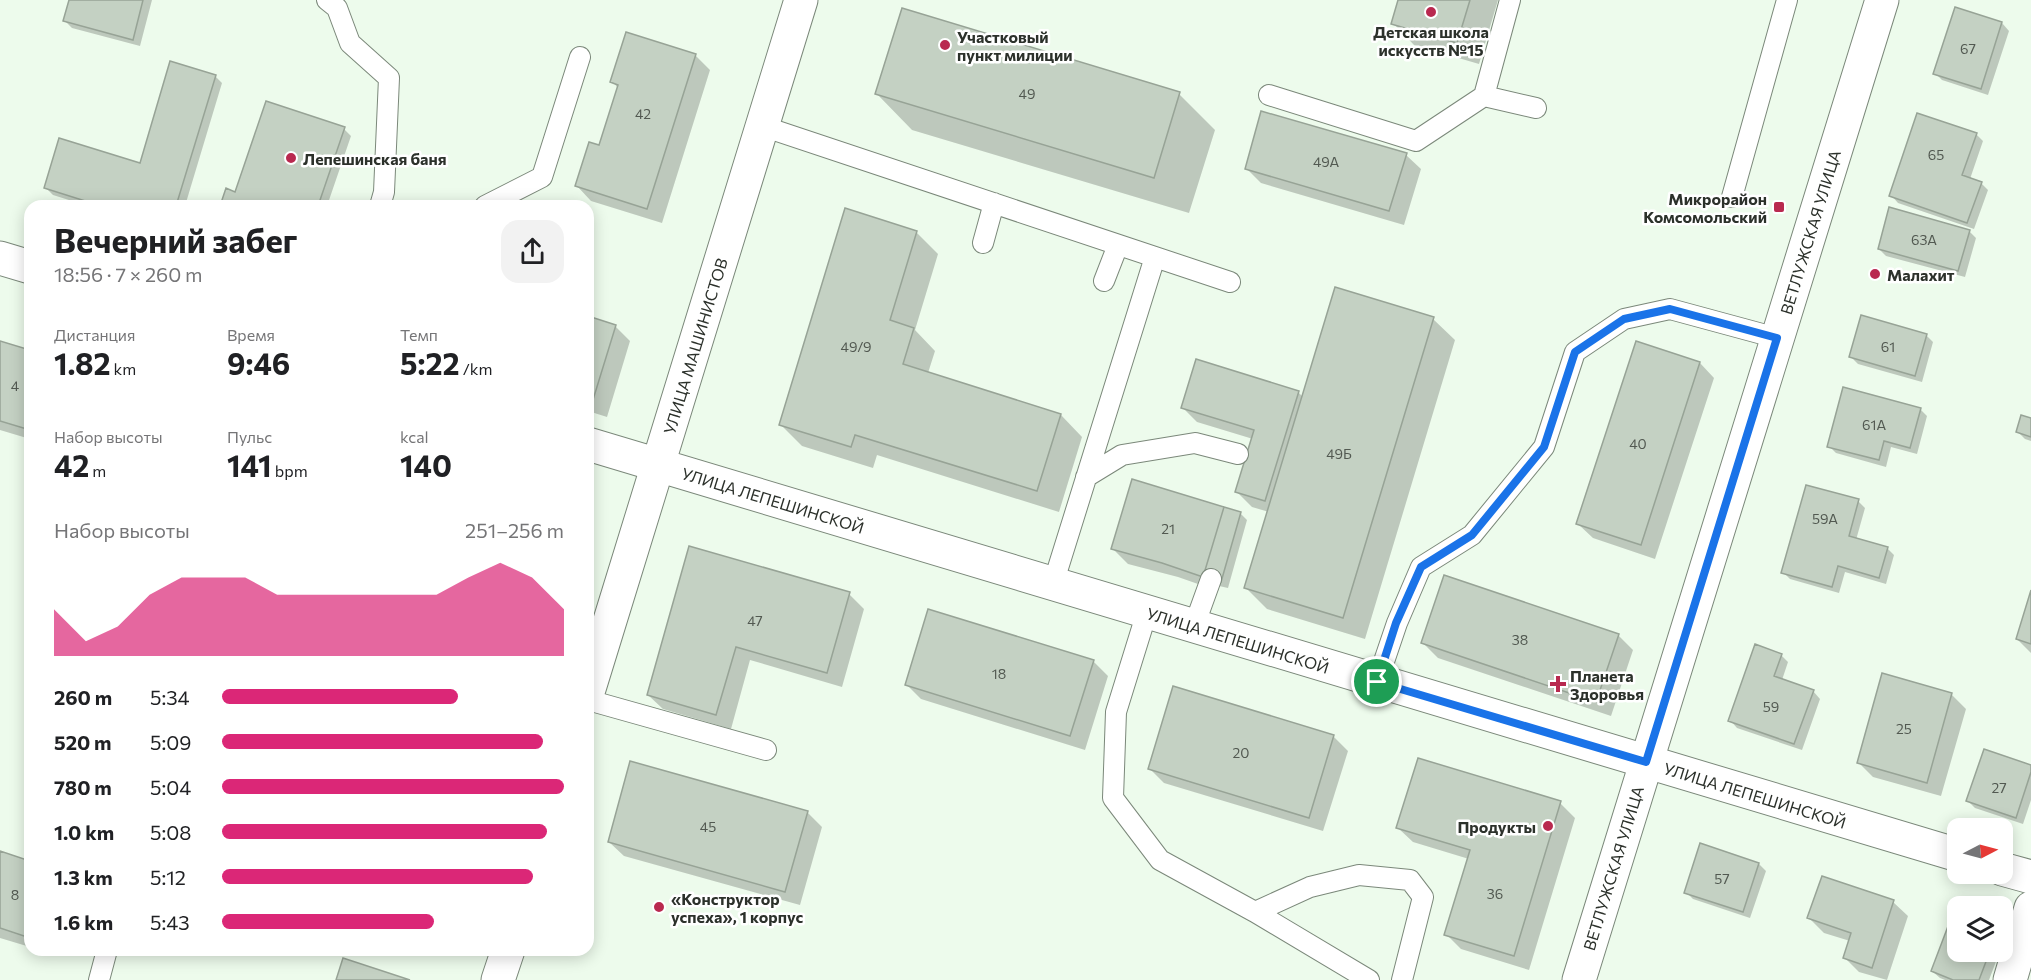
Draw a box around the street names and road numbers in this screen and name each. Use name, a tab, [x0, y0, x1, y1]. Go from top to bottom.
street label: ВЕТЛУЖСКАЯ УЛИЦА	[1776, 147, 1844, 317]
street label: УЛИЦА МАШИНИСТОВ	[659, 256, 731, 436]
street label: УЛИЦА ЛЕПЕШИНСКОЙ	[679, 463, 867, 537]
street label: УЛИЦА ЛЕПЕШИНСКОЙ	[1144, 603, 1332, 677]
street label: УЛИЦА ЛЕПЕШИНСКОЙ	[1661, 758, 1849, 832]
street label: ВЕТЛУЖСКАЯ УЛИЦА	[1579, 783, 1647, 953]

